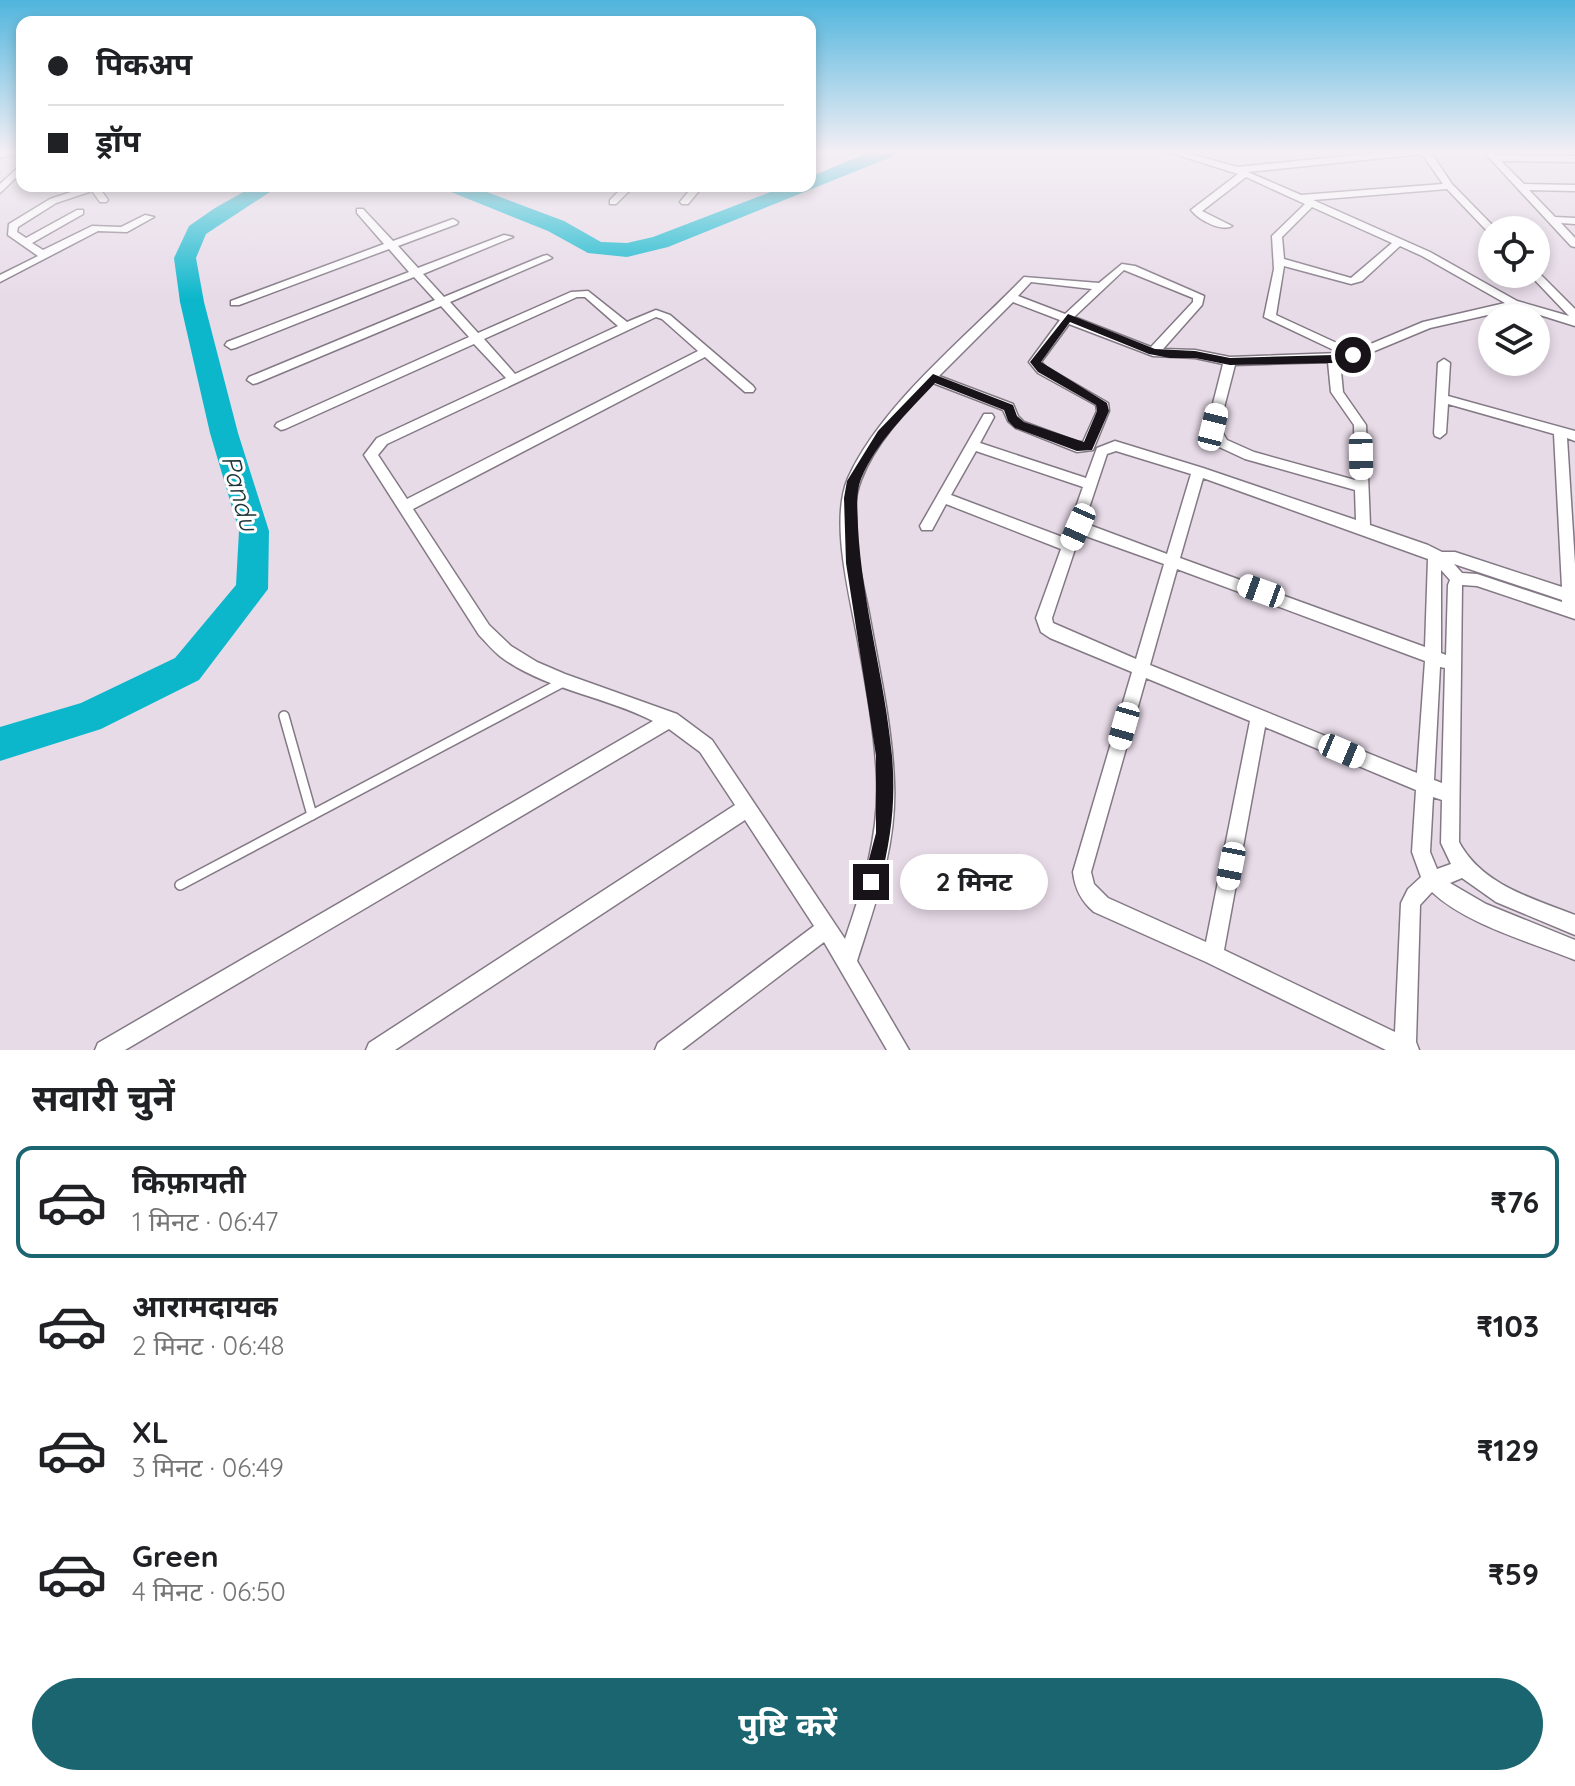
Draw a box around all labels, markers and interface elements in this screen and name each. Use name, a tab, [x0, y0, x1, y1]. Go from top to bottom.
text: पिकअप	[96, 45, 192, 83]
text: ड्रॉप	[96, 122, 140, 160]
map controls	[1478, 216, 1550, 376]
button: locate	[1478, 216, 1550, 288]
button: layers	[1478, 304, 1550, 376]
route start	[1335, 337, 1371, 373]
car	[1196, 401, 1230, 453]
car	[1349, 432, 1373, 480]
water label: Pandu	[215, 451, 267, 536]
car	[1057, 500, 1099, 554]
car	[1234, 572, 1288, 610]
car	[1106, 700, 1142, 752]
car	[1315, 731, 1369, 771]
car	[1215, 840, 1247, 892]
callout: 2 मिनट	[899, 854, 1047, 910]
route end	[853, 864, 889, 900]
text: 2 मिनट	[936, 865, 1012, 898]
text: सवारी चुनें	[32, 1075, 175, 1120]
text: किफ़ायती	[132, 1163, 246, 1201]
icon: car	[36, 1166, 108, 1238]
text: ₹76	[1490, 1183, 1539, 1221]
text: 1 मिनट · 06:47	[132, 1205, 278, 1238]
text: आरामदायक	[132, 1287, 278, 1325]
icon: car	[36, 1290, 108, 1362]
text: ₹103	[1476, 1307, 1539, 1345]
text: 2 मिनट · 06:48	[132, 1329, 285, 1362]
text: XL	[132, 1413, 169, 1451]
icon: car	[36, 1414, 108, 1486]
text: ₹129	[1477, 1431, 1539, 1469]
text: 3 मिनट · 06:49	[132, 1451, 284, 1484]
text: Green	[132, 1537, 219, 1575]
icon: car	[36, 1538, 108, 1610]
text: ₹59	[1488, 1555, 1539, 1593]
text: 4 मिनट · 06:50	[132, 1575, 286, 1608]
button: पुष्टि करें	[32, 1678, 1543, 1770]

